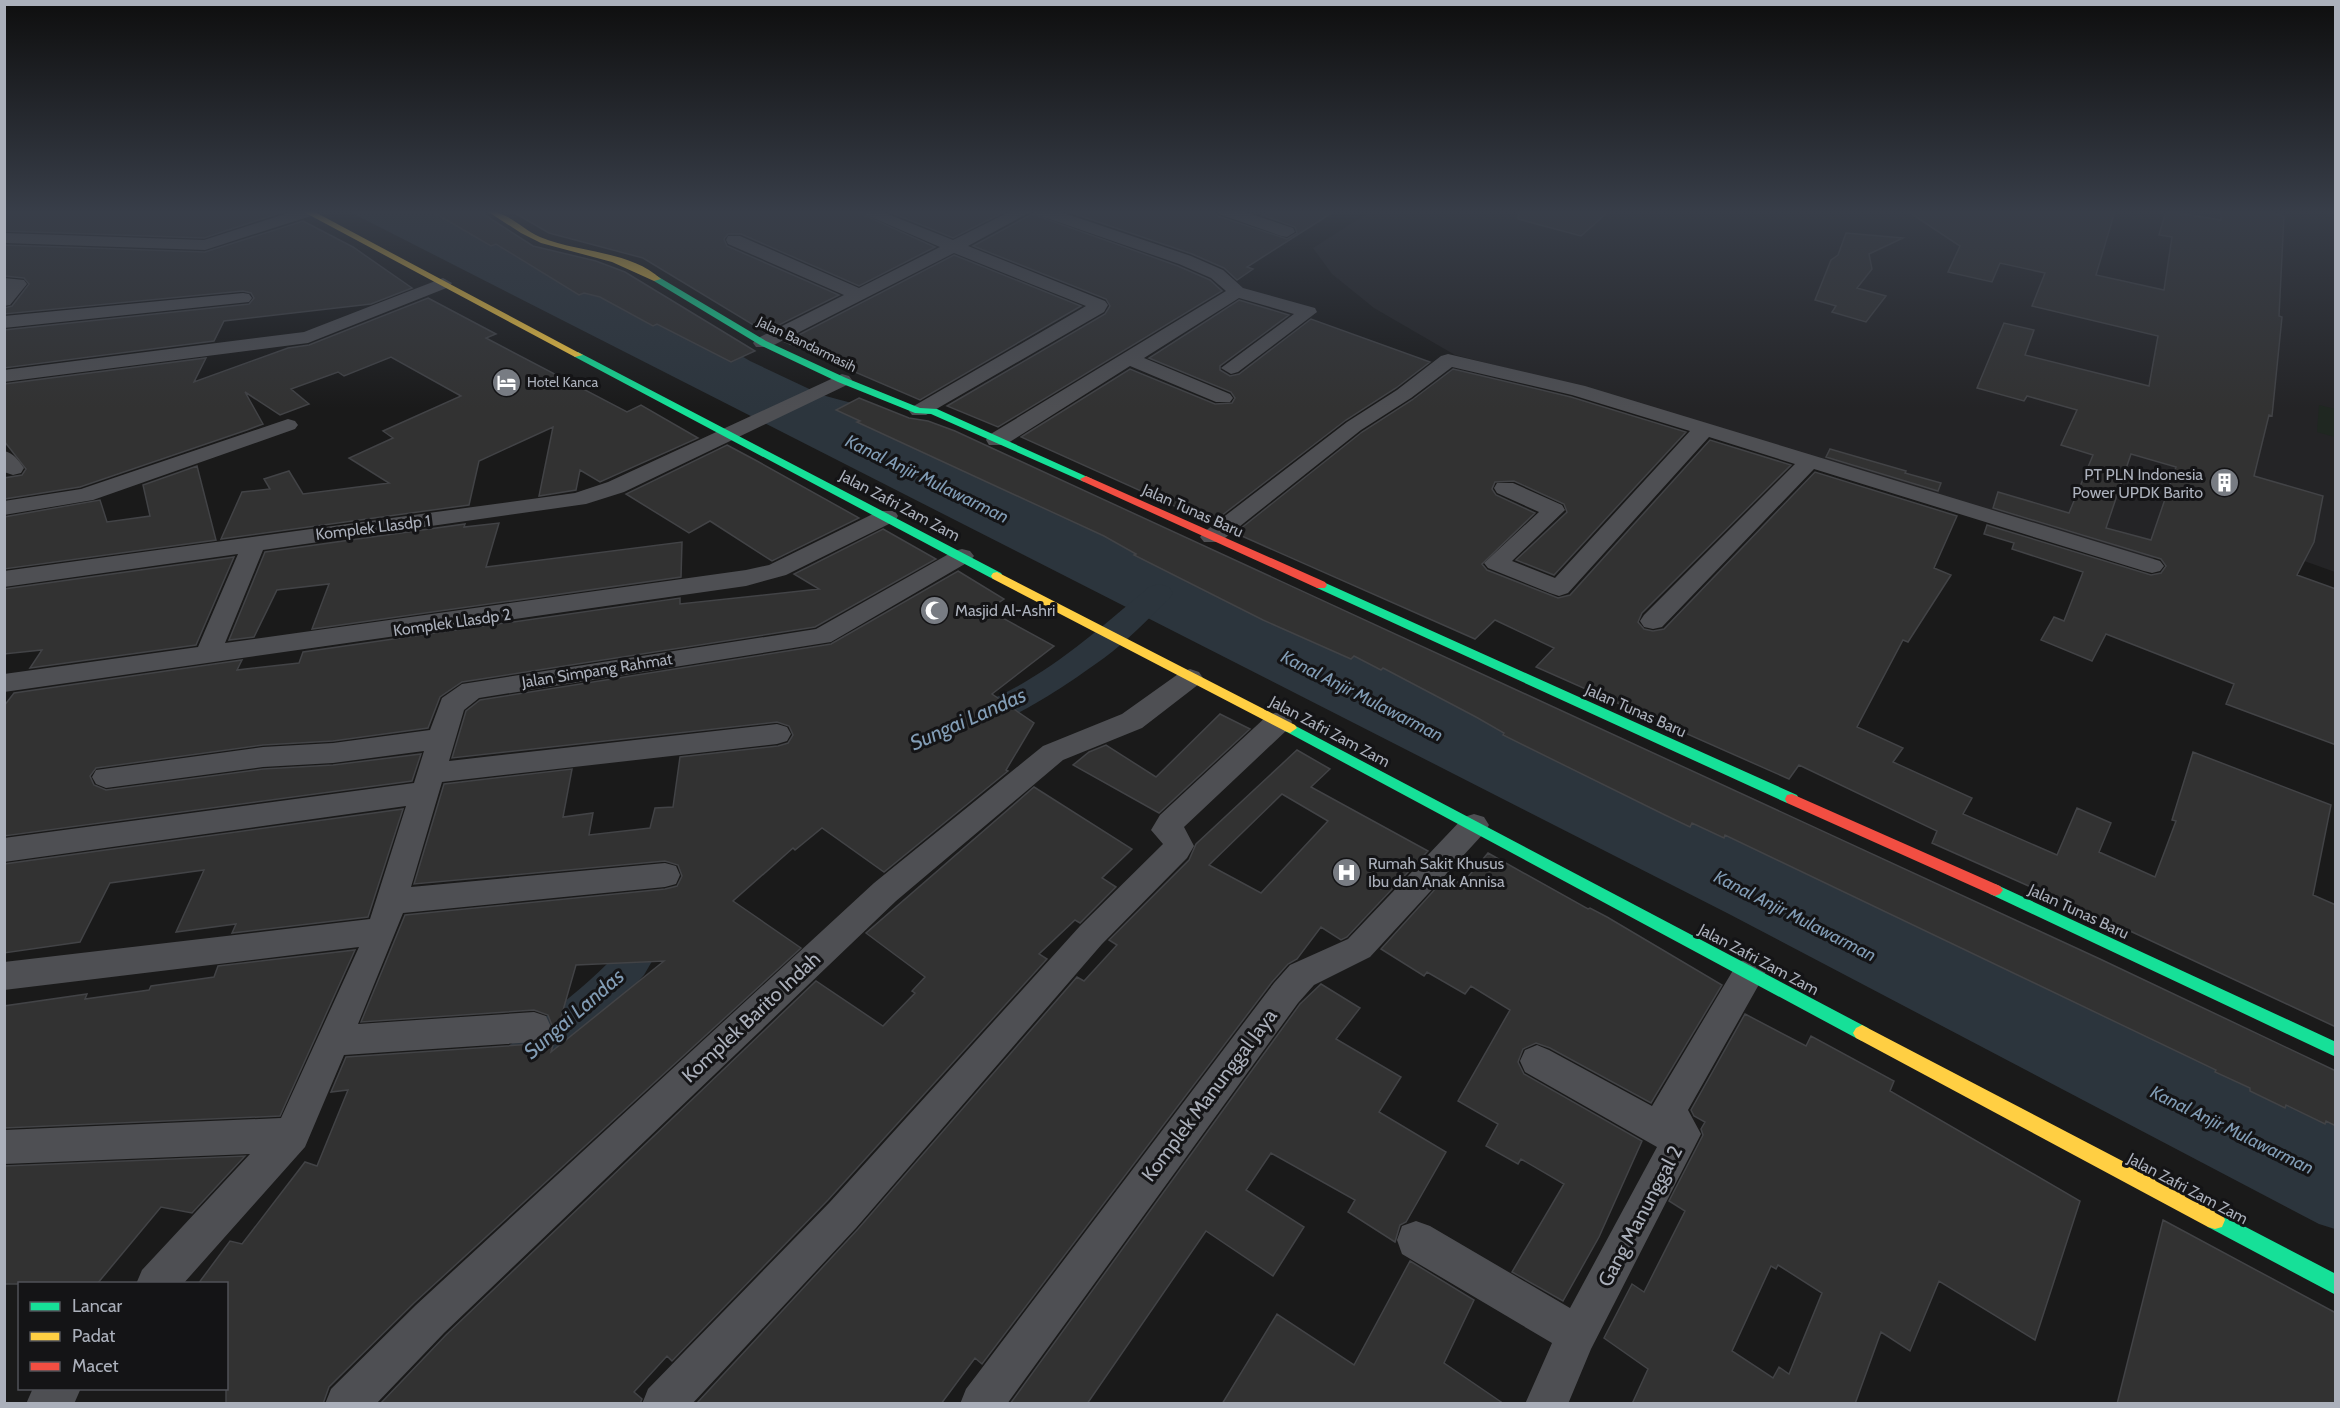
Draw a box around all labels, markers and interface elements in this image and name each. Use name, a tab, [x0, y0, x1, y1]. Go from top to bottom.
street label: Jalan Bandarmasih	[753, 312, 860, 376]
hotel icon: Hotel Kanca	[490, 366, 522, 398]
place label: Hotel Kanca	[527, 373, 598, 391]
water label: Kanal Anjir Mulawarman	[842, 430, 1012, 528]
street label: Jalan Zafri Zam Zam	[836, 465, 963, 545]
place label: PT PLN Indonesia Power UPDK Barito	[2072, 465, 2203, 502]
building icon: PT PLN Indonesia Power UPDK Barito	[2208, 467, 2240, 499]
street label: Jalan Tunas Baru	[1138, 479, 1246, 541]
street label: Komplek Llasdp 1	[315, 511, 432, 544]
mosque icon: Masjid Al-Ashri	[918, 594, 950, 626]
place label: Masjid Al-Ashri	[955, 601, 1055, 620]
street label: Komplek Llasdp 2	[392, 605, 512, 640]
water label: Kanal Anjir Mulawarman	[1277, 646, 1447, 746]
street label: Jalan Simpang Rahmat	[519, 649, 674, 692]
street label: Jalan Tunas Baru	[1581, 679, 1689, 741]
water label: Sungai Landas	[906, 682, 1030, 755]
street label: Jalan Zafri Zam Zam	[1266, 691, 1393, 771]
place label: Rumah Sakit Khusus Ibu dan Anak Annisa	[1368, 854, 1505, 891]
hospital icon: Rumah Sakit Khusus Ibu dan Anak Annisa	[1331, 856, 1363, 888]
water label: Kanal Anjir Mulawarman	[1710, 866, 1880, 966]
street label: Jalan Tunas Baru	[2025, 879, 2132, 943]
street label: Jalan Zafri Zam Zam	[1695, 919, 1822, 999]
street label: Komplek Barito Indah	[677, 947, 825, 1087]
water label: Sungai Landas	[518, 963, 629, 1064]
street label: Komplek Manunggal Jaya	[1136, 1004, 1282, 1186]
water label: Kanal Anjir Mulawarman	[2147, 1081, 2317, 1179]
street label: Gang Manunggal 2	[1593, 1141, 1687, 1291]
street label: Jalan Zafri Zam Zam	[2124, 1148, 2251, 1228]
legend	[18, 1282, 228, 1390]
text: Lancar	[72, 1295, 123, 1317]
text: Padat	[72, 1325, 115, 1347]
text: Macet	[72, 1355, 118, 1377]

